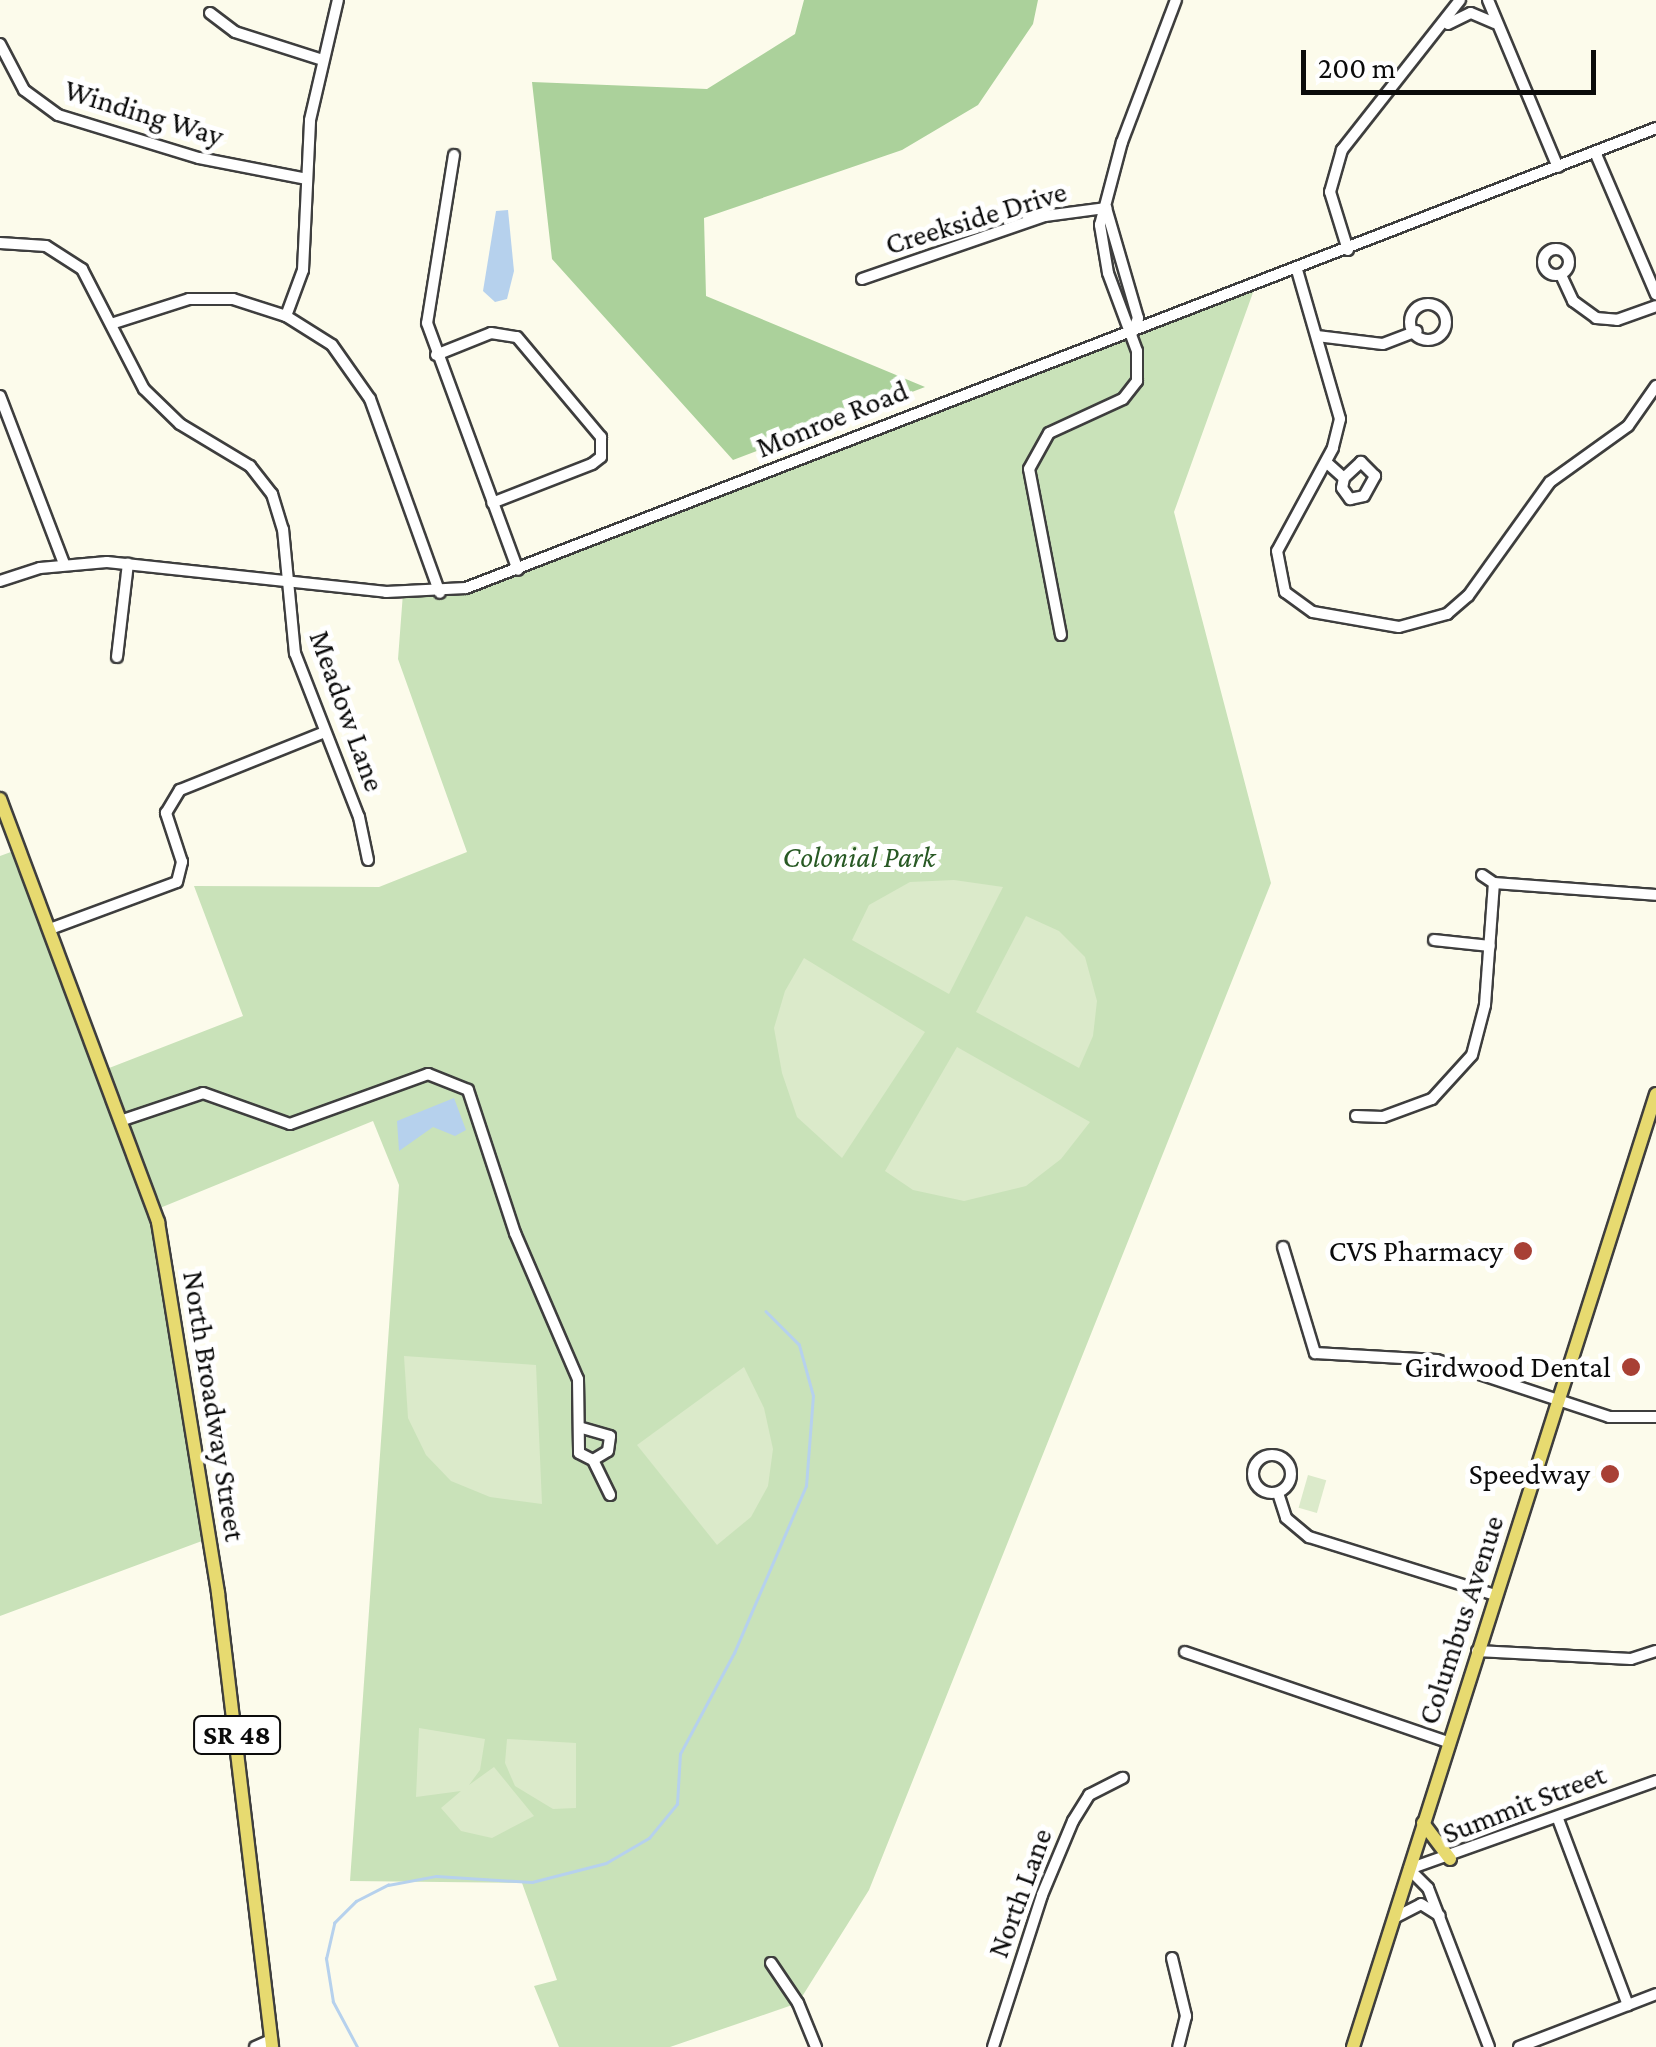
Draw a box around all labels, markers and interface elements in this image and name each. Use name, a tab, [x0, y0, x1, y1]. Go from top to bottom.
scale bar	[1306, 30, 1601, 92]
text: 200 m	[1318, 51, 1396, 84]
street label: Winding Way	[60, 72, 228, 154]
street label: Creekside Drive	[881, 173, 1071, 263]
street label: Monroe Road	[751, 372, 913, 466]
street label: Meadow Lane	[301, 626, 393, 796]
park label: Colonial Park	[783, 839, 935, 875]
place label: CVS Pharmacy	[1329, 1233, 1503, 1269]
marker: CVS Pharmacy	[1512, 1240, 1534, 1262]
street label: North Broadway Street	[175, 1268, 253, 1544]
place label: Girdwood Dental	[1405, 1349, 1611, 1385]
marker: Girdwood Dental	[1620, 1356, 1642, 1378]
place label: Speedway	[1469, 1456, 1590, 1492]
marker: Speedway	[1599, 1463, 1621, 1485]
street label: Columbus Avenue	[1410, 1511, 1512, 1729]
road number: SR 48	[192, 1712, 282, 1758]
street label: Summit Street	[1437, 1756, 1611, 1852]
street label: North Lane	[980, 1823, 1060, 1963]

